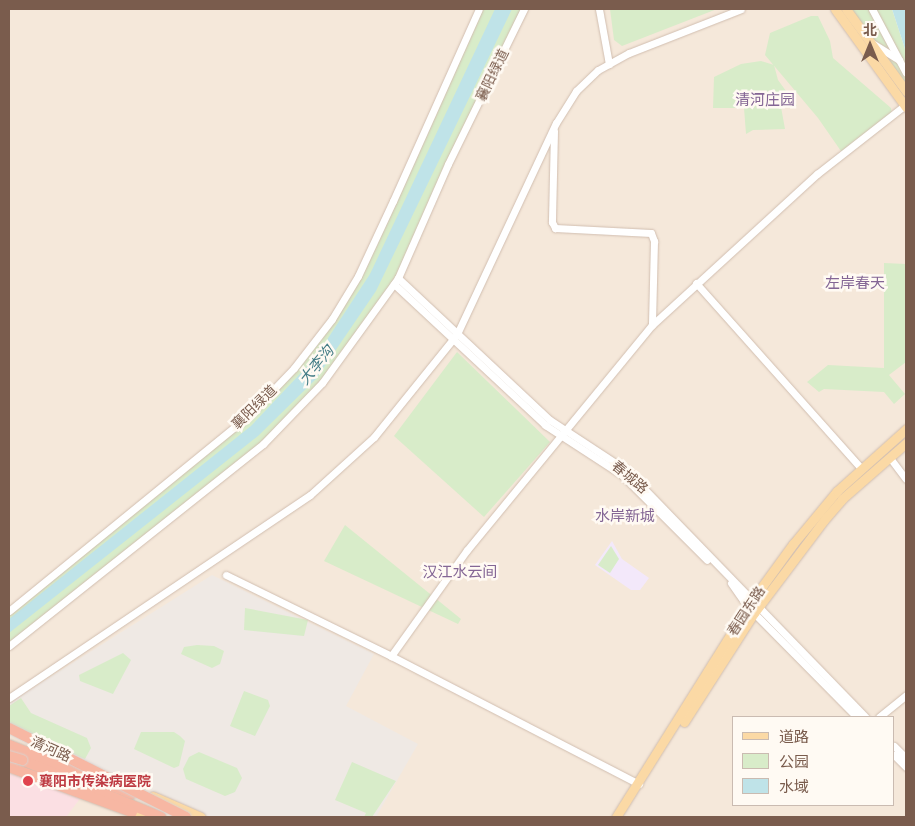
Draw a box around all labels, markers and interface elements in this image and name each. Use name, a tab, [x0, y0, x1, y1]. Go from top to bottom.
north arrow	[845, 20, 895, 70]
text: 北	[863, 22, 877, 38]
street label: 襄阳绿道	[472, 46, 512, 104]
district label: 清河庄园	[735, 91, 795, 109]
district label: 左岸春天	[825, 274, 885, 292]
water label: 大李沟	[295, 342, 337, 388]
street label: 襄阳绿道	[228, 382, 280, 432]
street label: 春城路	[609, 457, 651, 497]
district label: 水岸新城	[595, 507, 655, 525]
district label: 汉江水云间	[423, 563, 497, 581]
street label: 春园东路	[724, 583, 768, 639]
legend	[732, 716, 895, 806]
text: 道路	[779, 728, 809, 745]
street label: 清河路	[28, 733, 74, 765]
text: 公园	[779, 753, 809, 770]
place label: 襄阳市传染病医院	[39, 773, 151, 789]
marker: 襄阳市传染病医院	[21, 774, 35, 788]
text: 水域	[779, 778, 809, 795]

